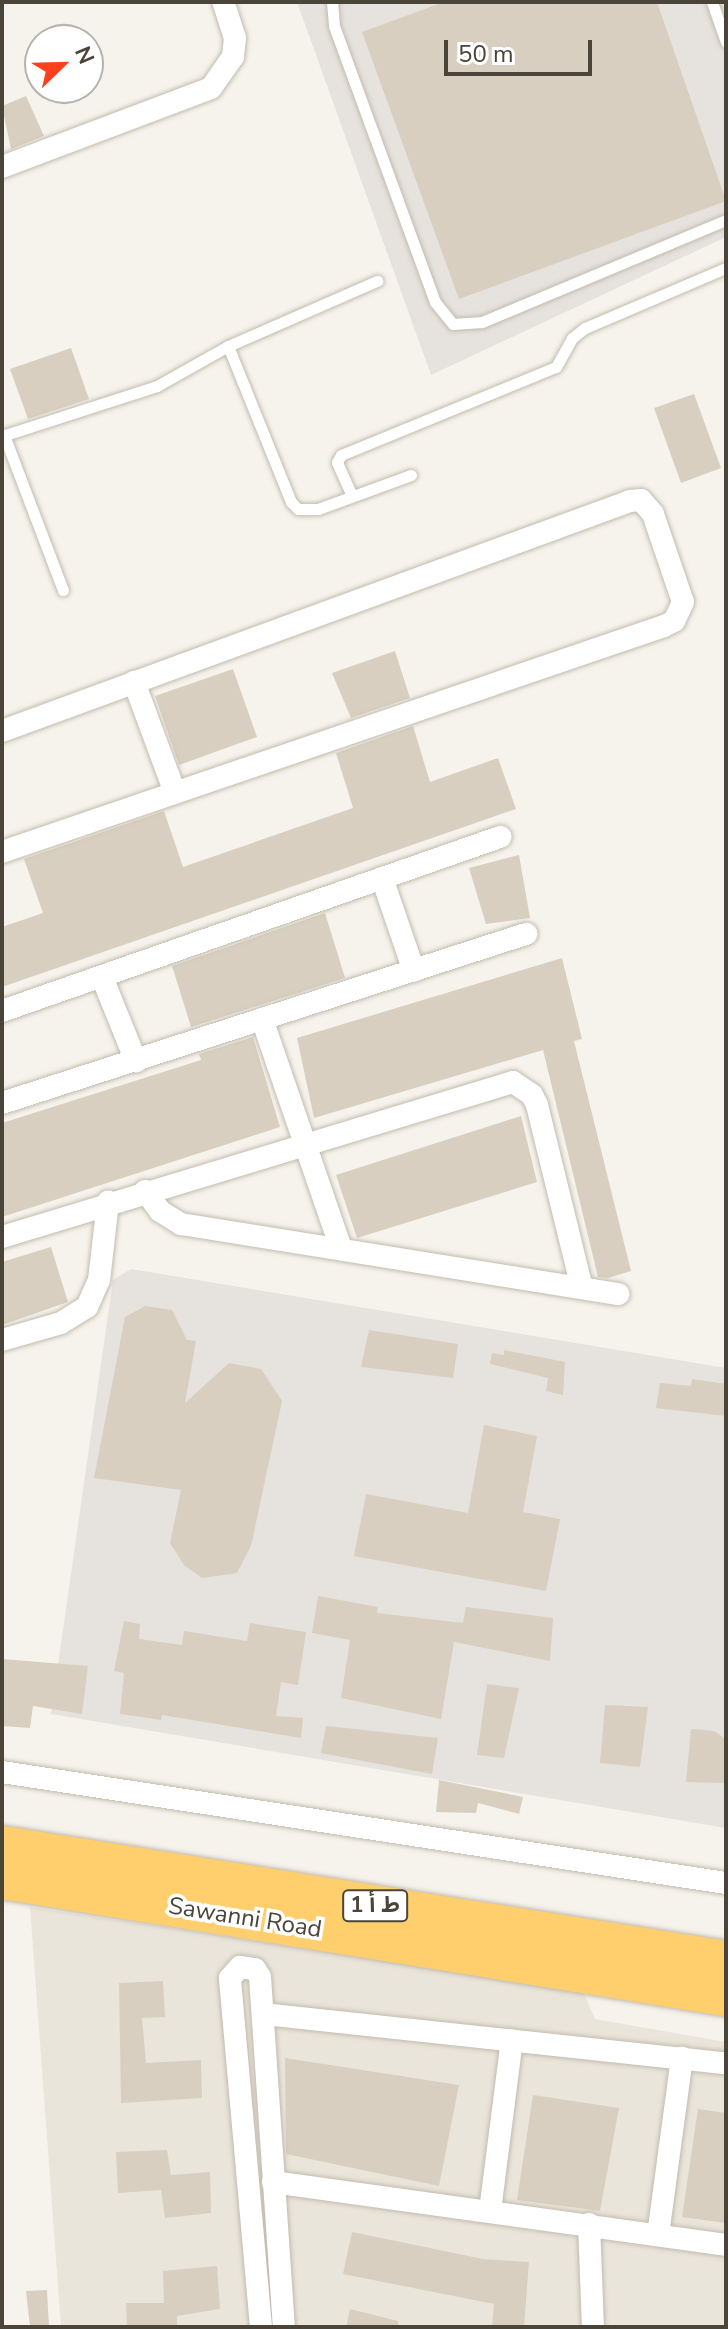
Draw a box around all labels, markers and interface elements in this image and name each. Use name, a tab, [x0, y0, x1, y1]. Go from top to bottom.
north arrow	[24, 24, 104, 104]
scale bar	[448, 24, 596, 74]
text: 50 m	[458, 38, 514, 70]
text: N	[67, 42, 101, 69]
road number: ط أ 1	[341, 1888, 409, 1924]
street label: Sawanni Road	[166, 1892, 324, 1944]

